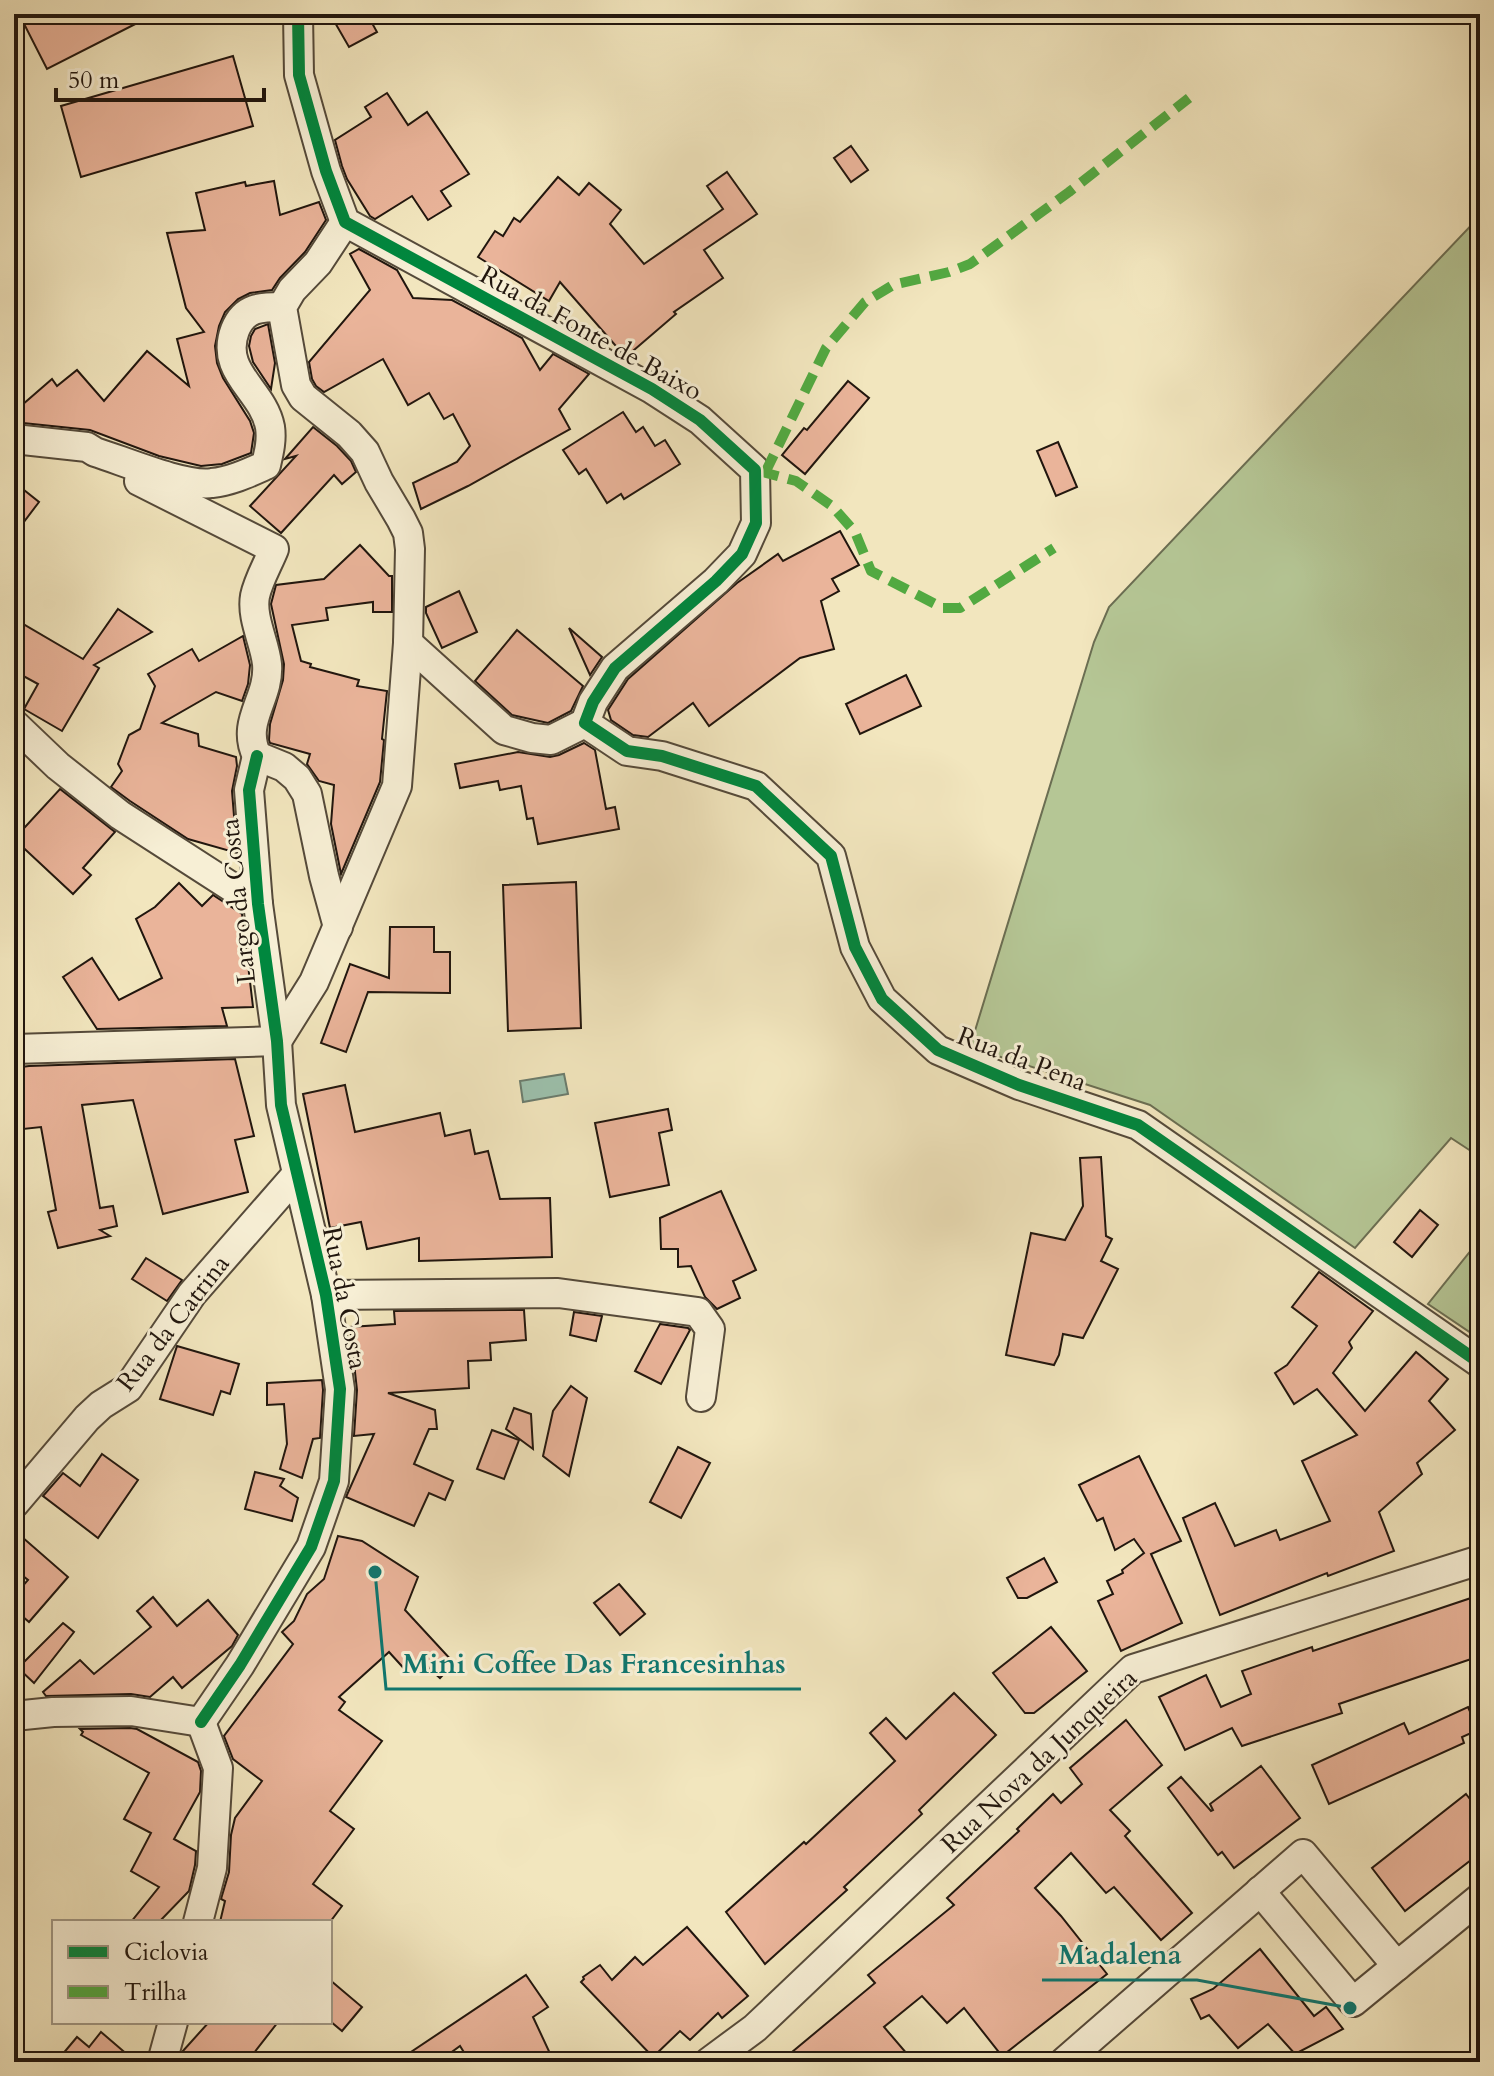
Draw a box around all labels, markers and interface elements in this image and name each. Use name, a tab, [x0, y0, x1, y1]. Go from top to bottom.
scale bar	[56, 52, 264, 102]
text: 50 m	[68, 64, 120, 97]
street label: Rua da Fonte de Baixo	[474, 257, 708, 409]
street label: Largo da Costa	[212, 817, 264, 985]
street label: Rua da Pena	[952, 1018, 1092, 1100]
street label: Rua da Costa	[314, 1224, 376, 1372]
street label: Rua da Catrina	[109, 1247, 237, 1399]
callout: Mini Coffee Das Francesinhas	[386, 1637, 801, 1689]
text: Mini Coffee Das Francesinhas	[402, 1645, 786, 1683]
street label: Rua Nova da Junqueira	[933, 1661, 1145, 1861]
legend	[52, 1920, 332, 2024]
callout: Madalena	[1042, 1928, 1197, 1980]
text: Ciclovia	[124, 1936, 209, 1969]
text: Madalena	[1058, 1936, 1182, 1974]
text: Trilha	[124, 1976, 187, 2009]

